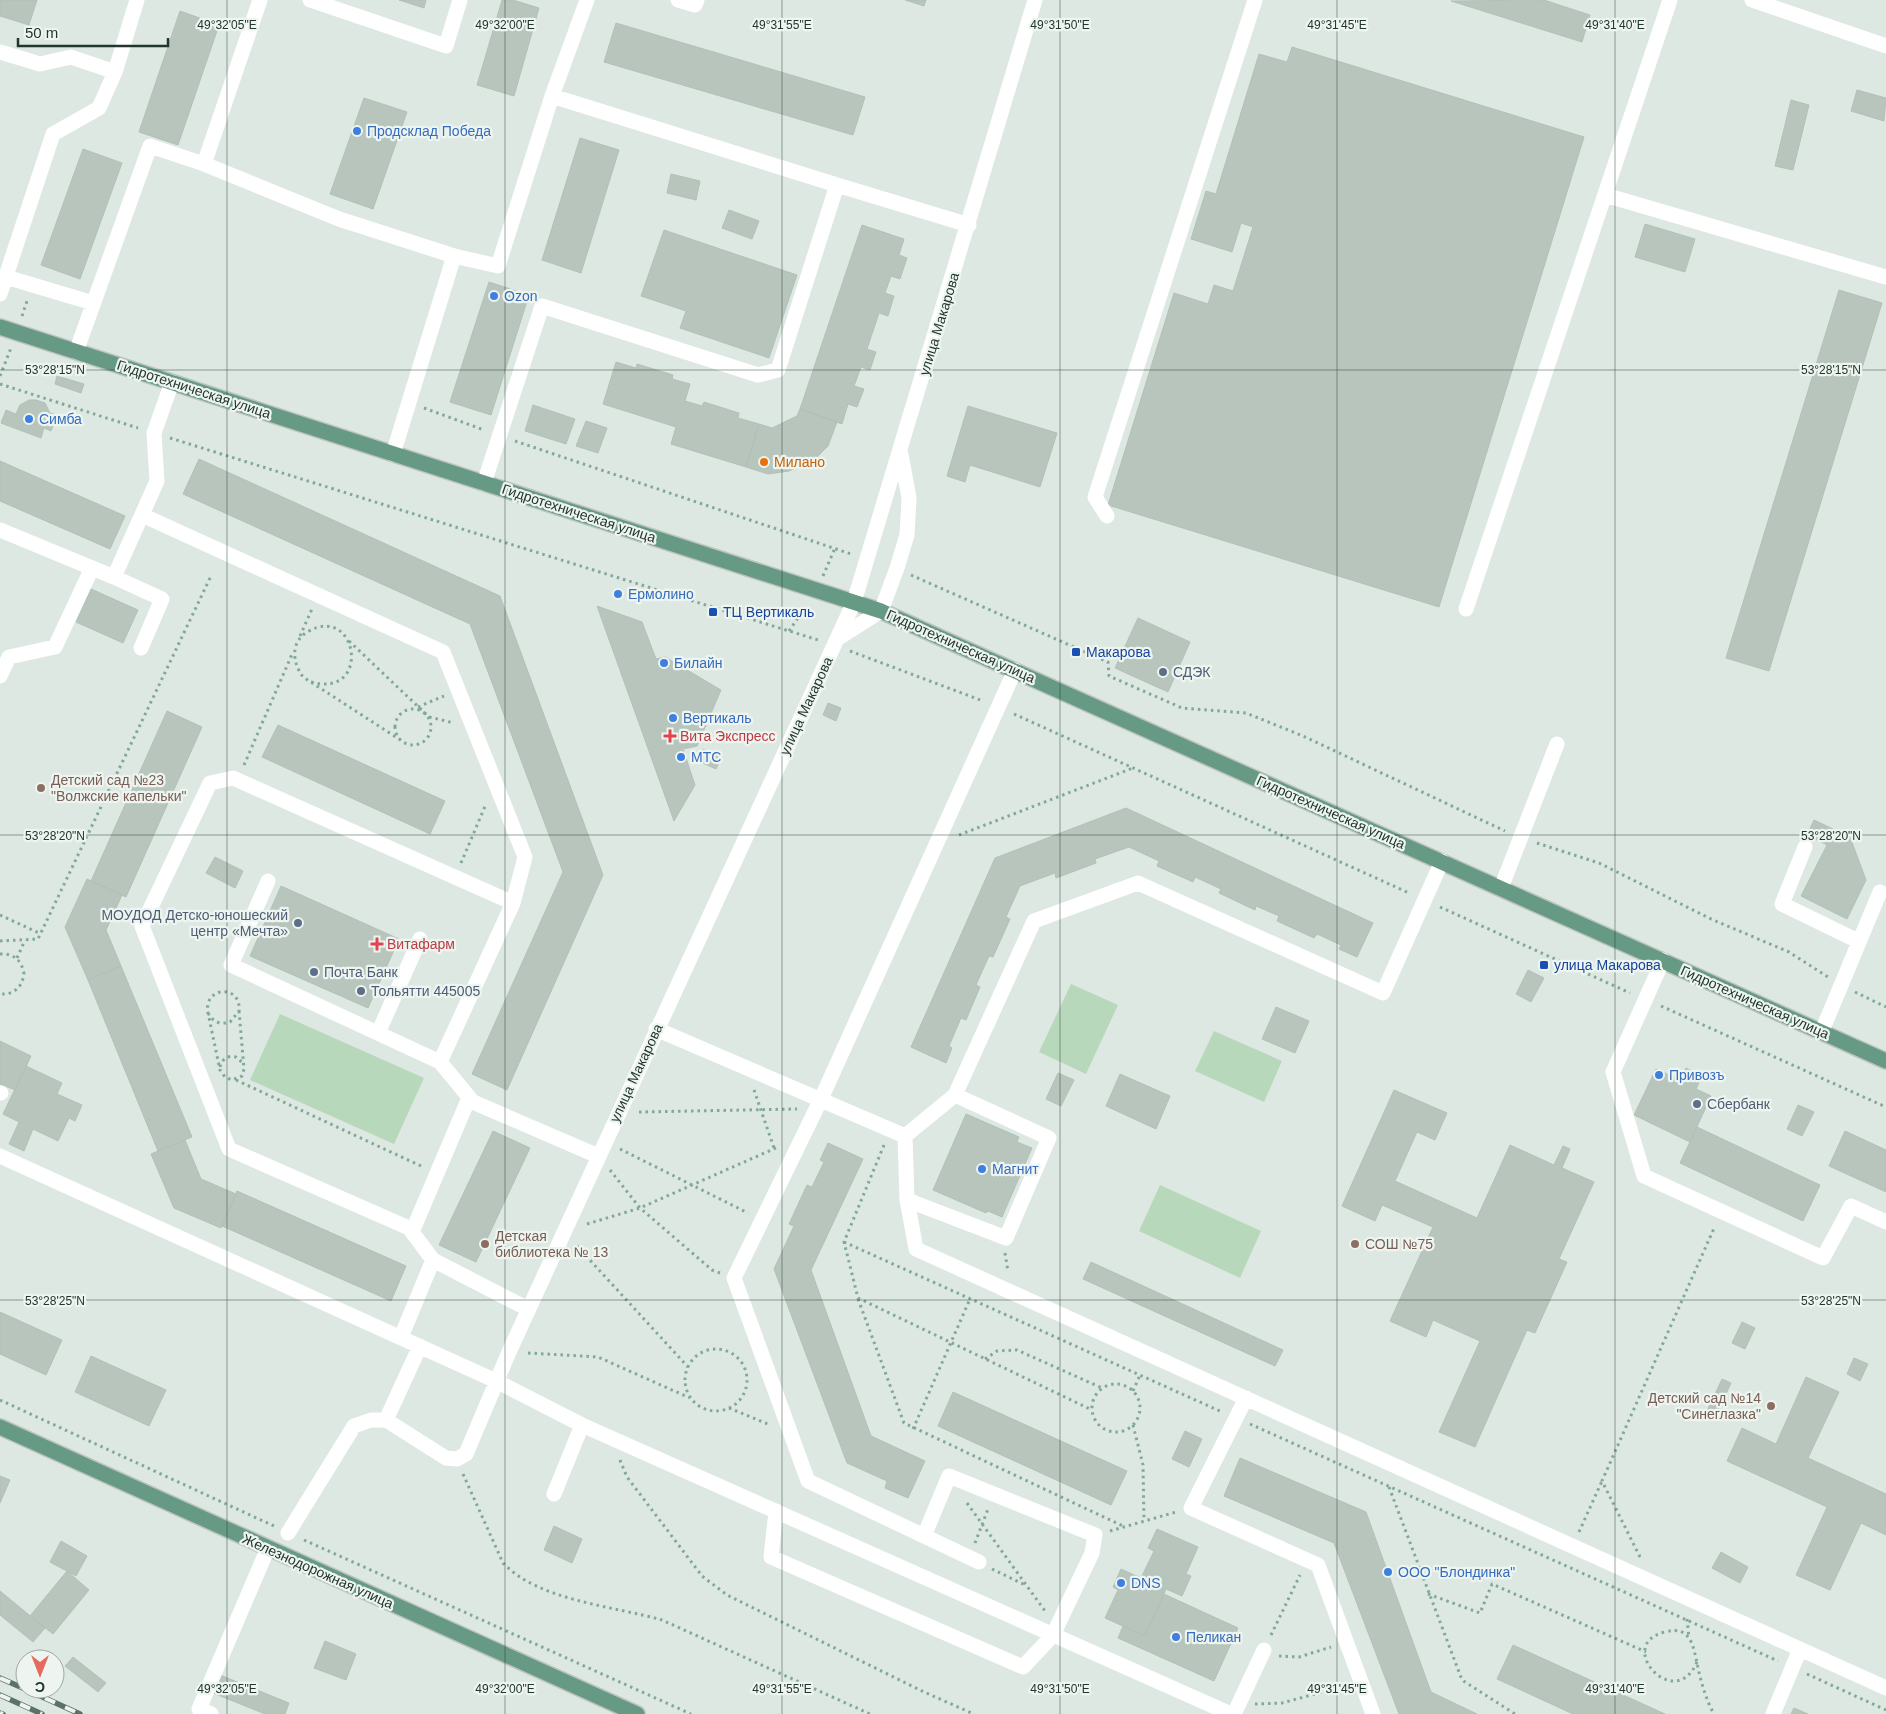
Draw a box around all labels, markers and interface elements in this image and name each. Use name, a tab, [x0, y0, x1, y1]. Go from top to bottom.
scale bar	[18, 15, 168, 47]
text: 49°32'05"E	[197, 18, 257, 32]
text: 49°32'00"E	[475, 18, 535, 32]
text: 49°31'55"E	[752, 18, 812, 32]
text: 49°31'50"E	[1030, 18, 1090, 32]
text: 49°31'45"E	[1307, 18, 1367, 32]
text: 49°31'40"E	[1585, 18, 1645, 32]
text: 50 m	[25, 24, 58, 41]
place label: Продсклад Победа	[367, 123, 491, 139]
marker: Продсклад Победа	[351, 125, 363, 137]
street label: улица Макарова	[916, 270, 962, 377]
place label: Ozon	[504, 288, 537, 304]
marker: Ozon	[488, 290, 500, 302]
street label: Гидротехническая улица	[115, 357, 273, 421]
text: 53°28'15"N	[25, 363, 85, 377]
text: 53°28'15"N	[1801, 363, 1861, 377]
place label: Симба	[39, 411, 82, 427]
marker: Симба	[23, 413, 35, 425]
place label: Милано	[774, 454, 825, 470]
marker: Милано	[758, 456, 770, 468]
street label: Гидротехническая улица	[500, 481, 658, 545]
place label: Ермолино	[628, 586, 694, 602]
marker: Ермолино	[612, 588, 624, 600]
place label: ТЦ Вертикаль	[723, 604, 814, 620]
marker: ТЦ Вертикаль	[707, 606, 719, 618]
street label: Гидротехническая улица	[884, 606, 1038, 686]
place label: Макарова	[1086, 644, 1151, 660]
marker: Макарова	[1070, 646, 1082, 658]
street label: улица Макарова	[776, 654, 836, 758]
place label: Билайн	[674, 655, 723, 671]
marker: Билайн	[658, 657, 670, 669]
place label: СДЭК	[1173, 664, 1211, 680]
marker: СДЭК	[1157, 666, 1169, 678]
place label: Вертикаль	[683, 710, 752, 726]
marker: Вертикаль	[667, 712, 679, 724]
place label: Вита Экспресс	[680, 728, 776, 744]
marker: Вита Экспресс	[664, 730, 676, 742]
place label: МТС	[691, 749, 721, 765]
marker: МТС	[675, 751, 687, 763]
place label: Детский сад №23 "Волжские капельки"	[51, 772, 186, 804]
street label: Гидротехническая улица	[1254, 772, 1408, 852]
marker: Детский сад №23 "Волжские капельки"	[35, 782, 47, 794]
text: 53°28'20"N	[25, 829, 85, 843]
text: 53°28'20"N	[1801, 829, 1861, 843]
place label: МОУДОД Детско-юношеский центр «Мечта»	[101, 907, 288, 939]
marker: МОУДОД Детско-юношеский центр «Мечта»	[292, 917, 304, 929]
place label: Витафарм	[387, 936, 455, 952]
marker: Витафарм	[371, 938, 383, 950]
place label: улица Макарова	[1554, 957, 1661, 973]
marker: улица Макарова	[1538, 959, 1550, 971]
street label: Гидротехническая улица	[1678, 962, 1832, 1042]
place label: Почта Банк	[324, 964, 398, 980]
marker: Почта Банк	[308, 966, 320, 978]
place label: Тольятти 445005	[371, 983, 480, 999]
marker: Тольятти 445005	[355, 985, 367, 997]
street label: улица Макарова	[606, 1021, 666, 1125]
place label: Привозъ	[1669, 1067, 1725, 1083]
marker: Привозъ	[1653, 1069, 1665, 1081]
place label: Сбербанк	[1707, 1096, 1771, 1112]
marker: Сбербанк	[1691, 1098, 1703, 1110]
place label: Магнит	[992, 1161, 1039, 1177]
marker: Магнит	[976, 1163, 988, 1175]
place label: Детская библиотека № 13	[495, 1228, 609, 1260]
place label: СОШ №75	[1365, 1236, 1433, 1252]
marker: Детская библиотека № 13	[479, 1238, 491, 1250]
marker: СОШ №75	[1349, 1238, 1361, 1250]
text: 53°28'25"N	[25, 1294, 85, 1308]
text: 53°28'25"N	[1801, 1294, 1861, 1308]
place label: Детский сад №14 "Синеглазка"	[1648, 1390, 1761, 1422]
marker: Детский сад №14 "Синеглазка"	[1765, 1400, 1777, 1412]
street label: Железнодорожная улица	[240, 1530, 396, 1612]
place label: ООО "Блондинка"	[1398, 1564, 1515, 1580]
marker: ООО "Блондинка"	[1382, 1566, 1394, 1578]
place label: DNS	[1131, 1575, 1161, 1591]
marker: DNS	[1115, 1577, 1127, 1589]
place label: Пеликан	[1186, 1629, 1241, 1645]
marker: Пеликан	[1170, 1631, 1182, 1643]
north arrow	[15, 1649, 65, 1699]
text: С	[35, 1679, 45, 1695]
text: 49°32'05"E	[197, 1682, 257, 1696]
text: 49°32'00"E	[475, 1682, 535, 1696]
text: 49°31'55"E	[752, 1682, 812, 1696]
text: 49°31'50"E	[1030, 1682, 1090, 1696]
text: 49°31'45"E	[1307, 1682, 1367, 1696]
text: 49°31'40"E	[1585, 1682, 1645, 1696]

